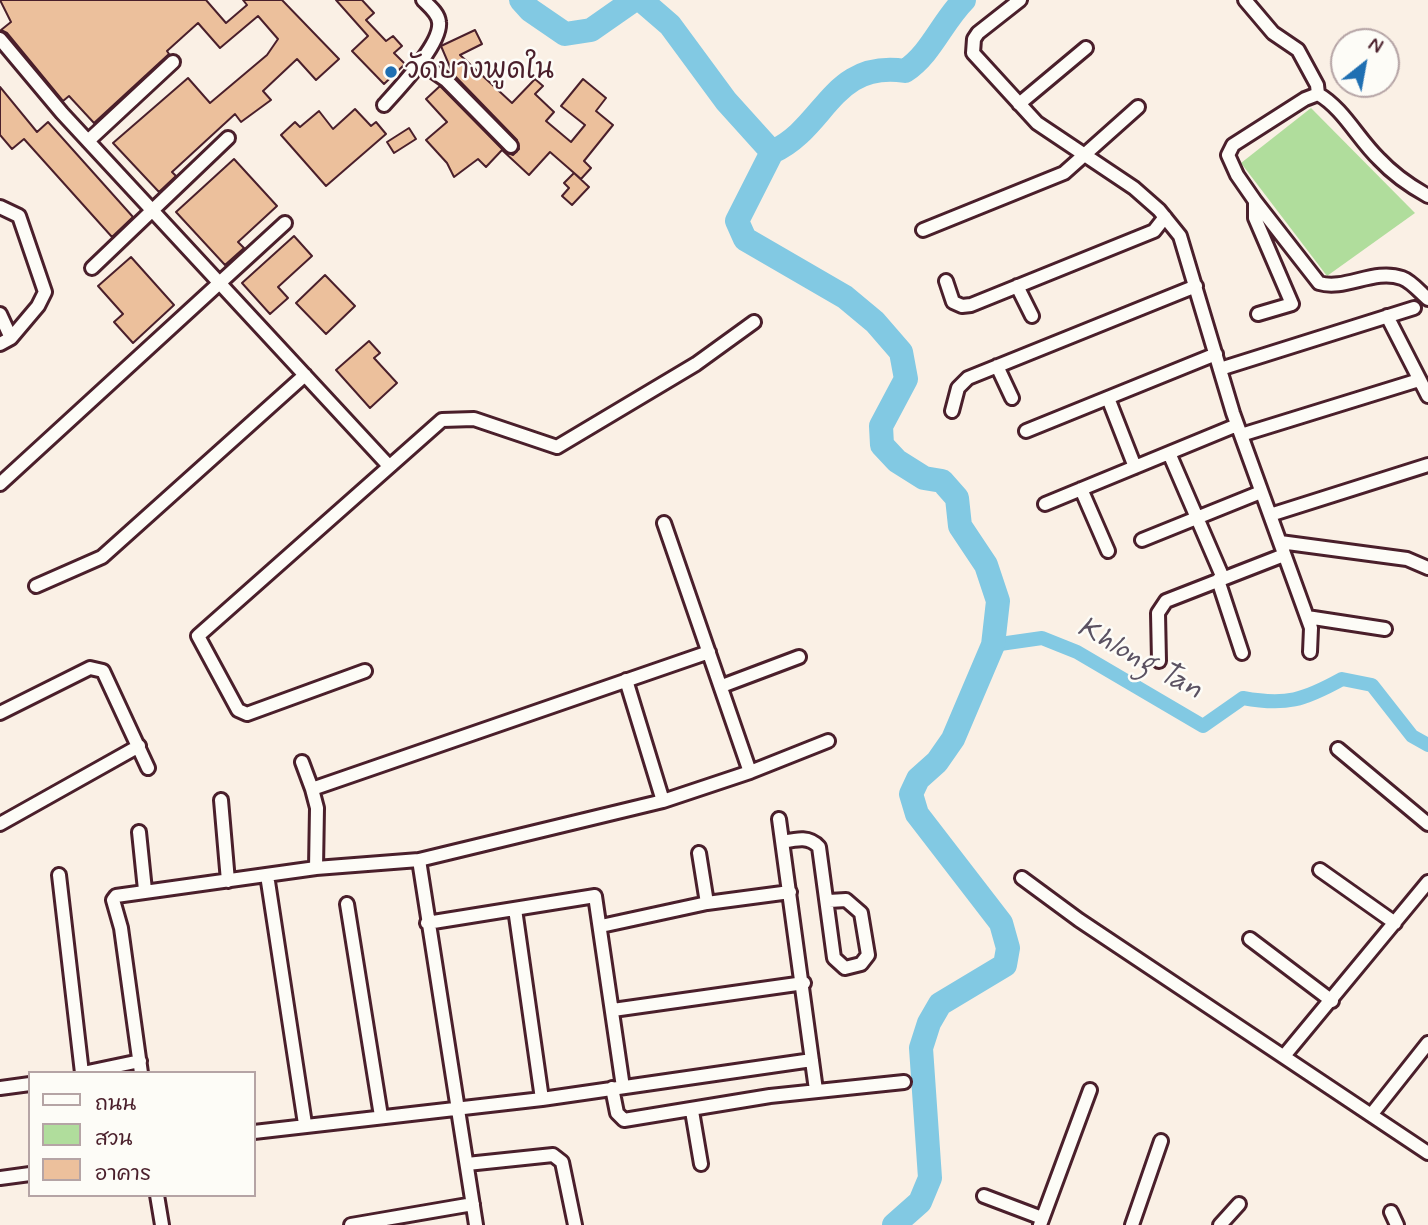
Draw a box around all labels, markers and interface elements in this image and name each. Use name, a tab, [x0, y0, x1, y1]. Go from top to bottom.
north arrow	[1330, 28, 1400, 98]
text: N	[1363, 32, 1387, 60]
place label: วัดบางพูดใน	[405, 55, 554, 89]
marker: วัดบางพูดใน	[383, 64, 399, 80]
water label: Khlong Tan	[1070, 611, 1208, 709]
legend	[28, 1071, 256, 1197]
text: ถนน	[95, 1090, 136, 1118]
text: สวน	[95, 1125, 132, 1153]
text: อาคาร	[95, 1160, 151, 1188]

